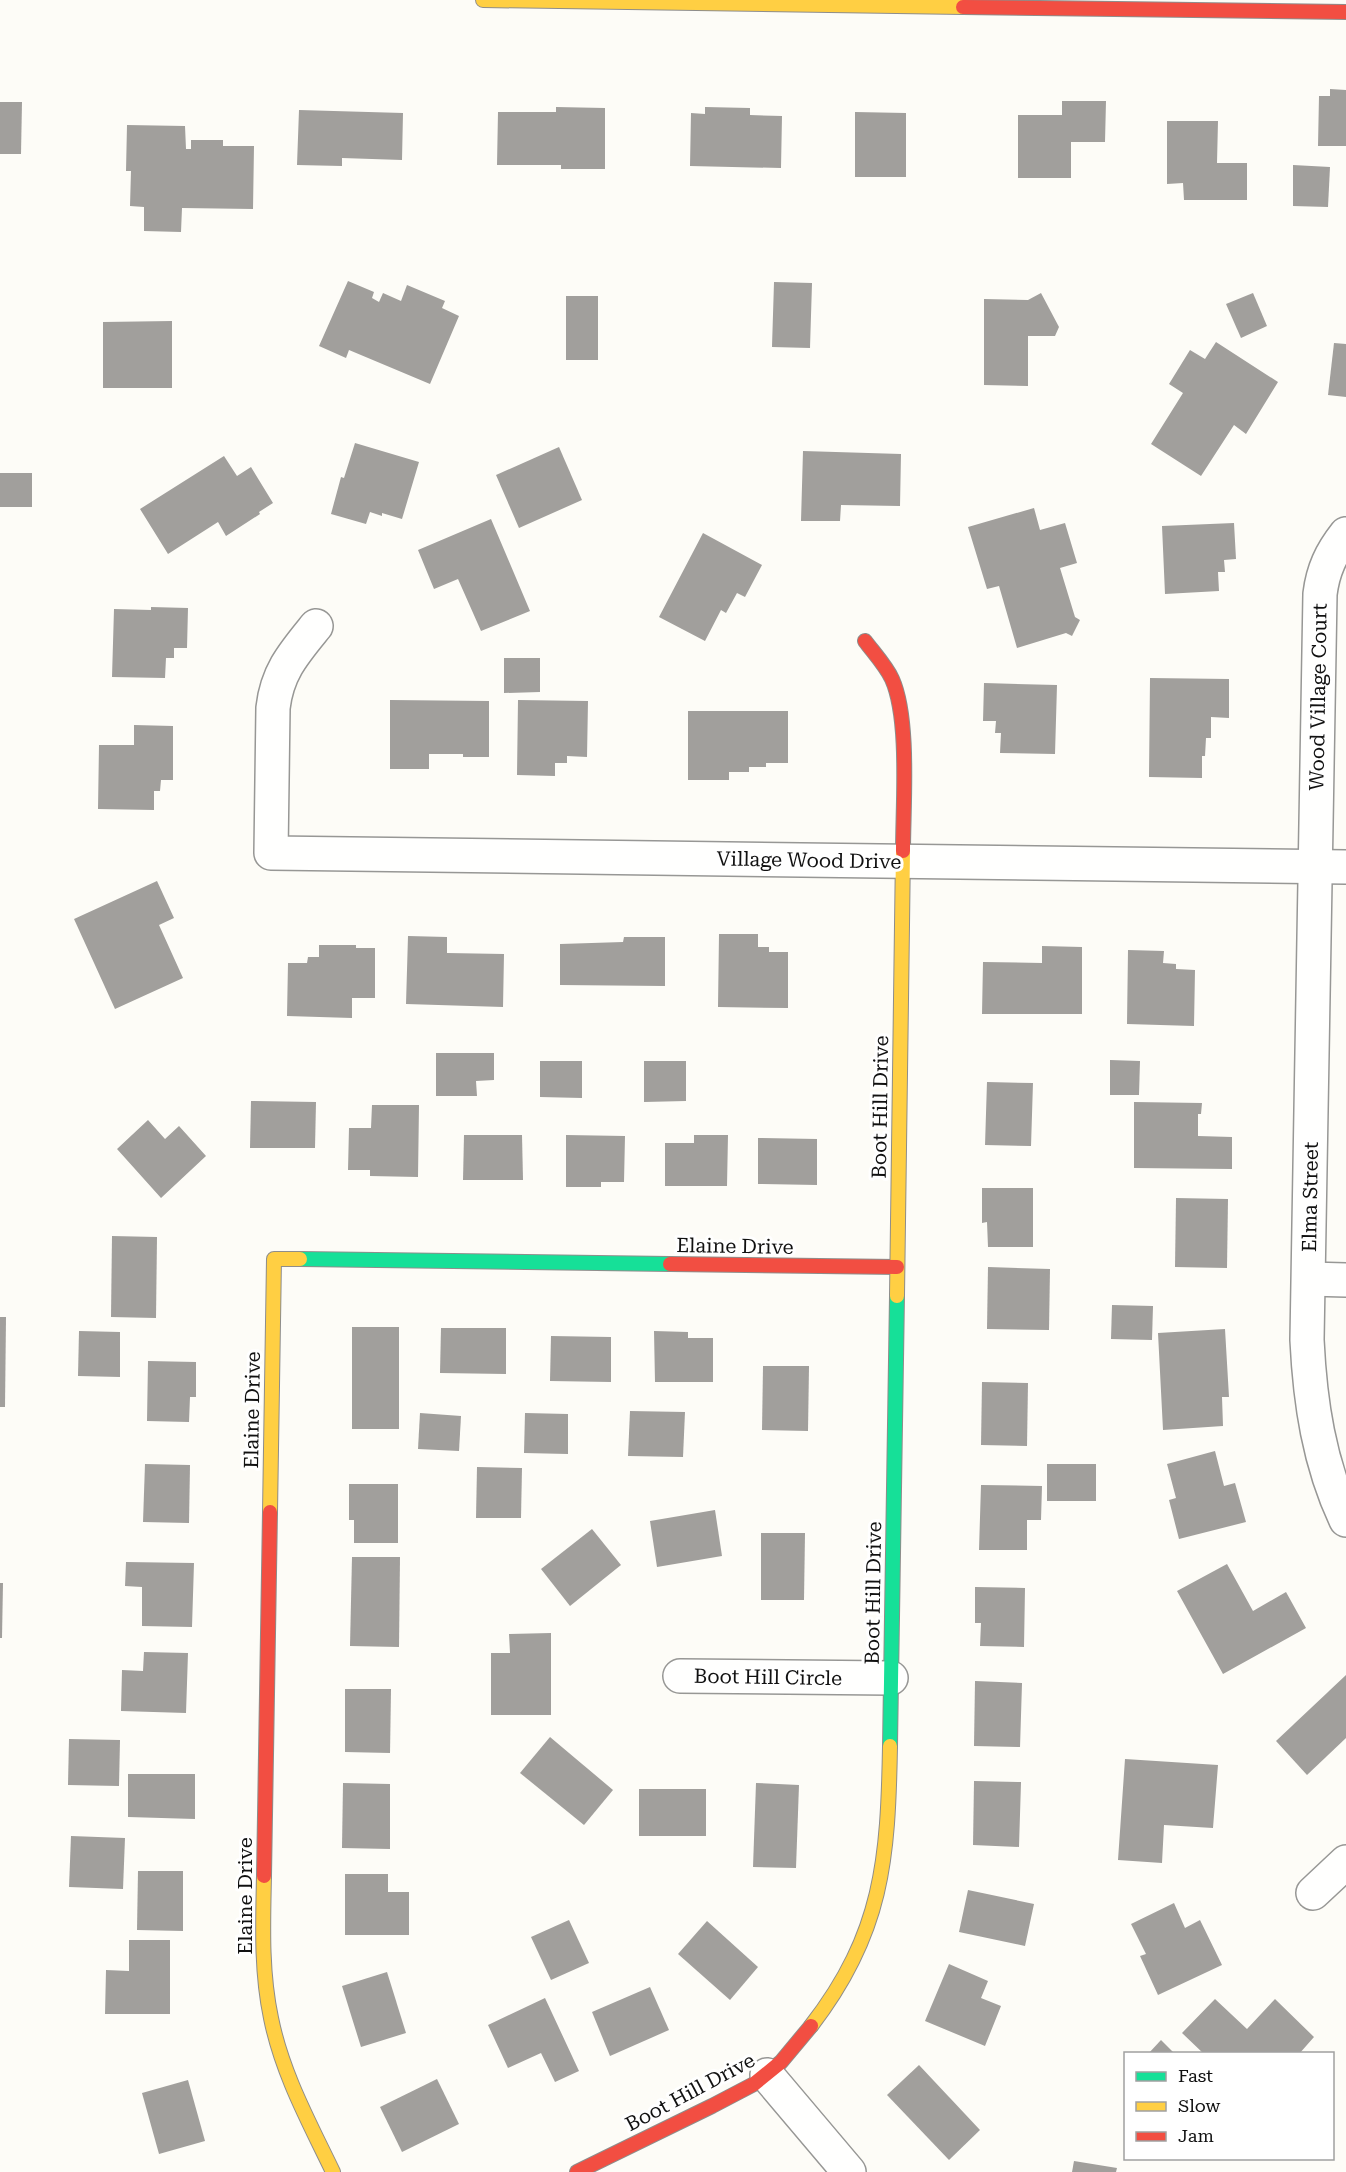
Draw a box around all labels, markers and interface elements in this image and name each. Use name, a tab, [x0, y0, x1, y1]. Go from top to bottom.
street label: Wood Village Court	[1304, 602, 1332, 791]
street label: Village Wood Drive	[717, 846, 901, 874]
street label: Boot Hill Drive	[867, 1035, 893, 1179]
street label: Elma Street	[1297, 1141, 1323, 1252]
street label: Elaine Drive	[676, 1233, 794, 1259]
street label: Elaine Drive	[239, 1351, 265, 1469]
street label: Boot Hill Drive	[860, 1521, 886, 1665]
street label: Boot Hill Circle	[694, 1664, 842, 1690]
street label: Elaine Drive	[233, 1837, 257, 1955]
street label: Boot Hill Drive	[621, 2048, 759, 2136]
legend	[1124, 2052, 1334, 2160]
text: Fast	[1178, 2065, 1213, 2086]
text: Slow	[1178, 2095, 1220, 2116]
text: Jam	[1178, 2125, 1214, 2146]

